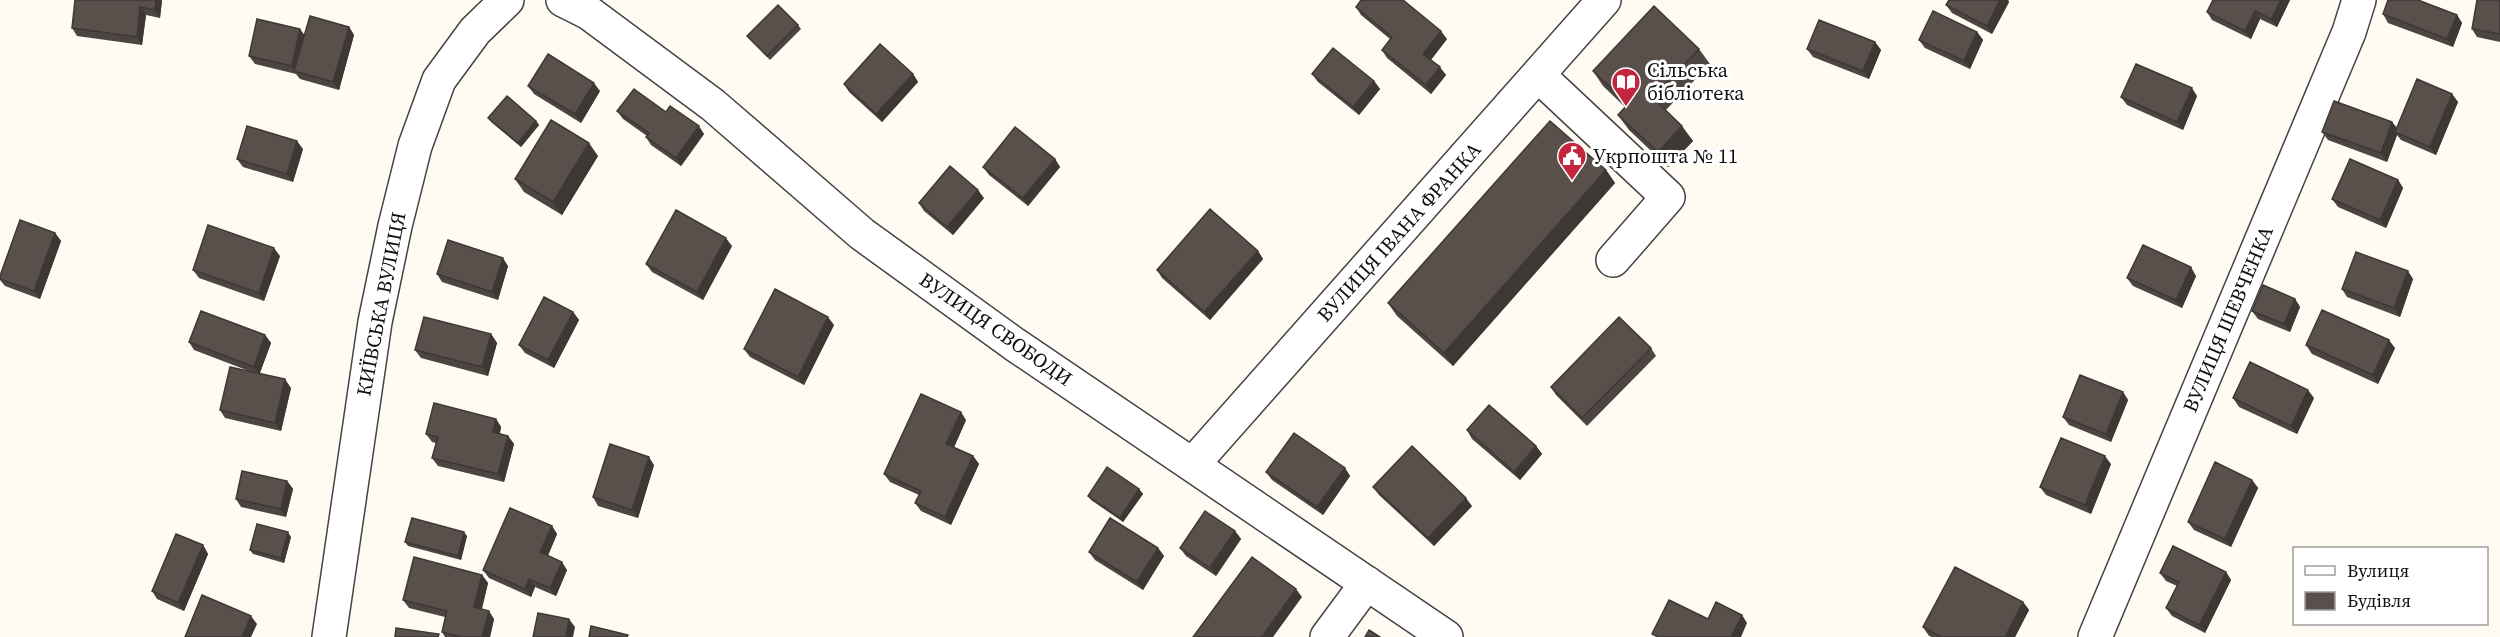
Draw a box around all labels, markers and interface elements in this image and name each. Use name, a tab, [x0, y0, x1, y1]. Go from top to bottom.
place label: Сільська бібліотека	[1647, 56, 1745, 107]
library icon: Сільська бібліотека	[1610, 66, 1642, 108]
street label: ВУЛИЦЯ ІВАНА ФРАНКА	[1311, 136, 1488, 328]
public building icon: Укрпошта № 11	[1556, 140, 1588, 182]
place label: Укрпошта № 11	[1593, 142, 1738, 170]
street label: КИЇВСЬКА ВУЛИЦЯ	[349, 210, 413, 398]
street label: ВУЛИЦЯ ШЕВЧЕНКА	[2176, 221, 2280, 417]
street label: ВУЛИЦЯ СВОБОДИ	[914, 266, 1078, 392]
legend	[2293, 547, 2488, 625]
text: Вулиця	[2347, 558, 2409, 583]
text: Будівля	[2347, 588, 2411, 613]

